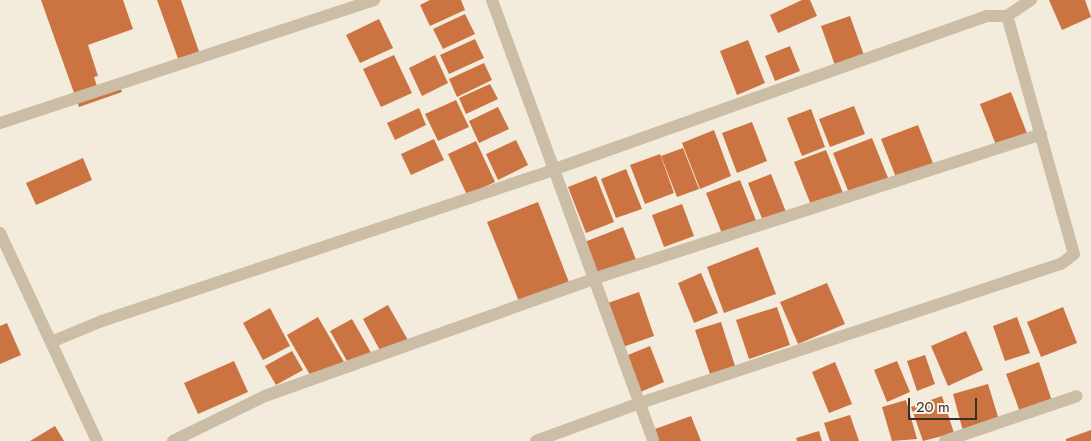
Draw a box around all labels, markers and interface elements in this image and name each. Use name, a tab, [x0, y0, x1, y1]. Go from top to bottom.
scale bar	[911, 388, 980, 420]
text: 20 m	[916, 396, 950, 418]

